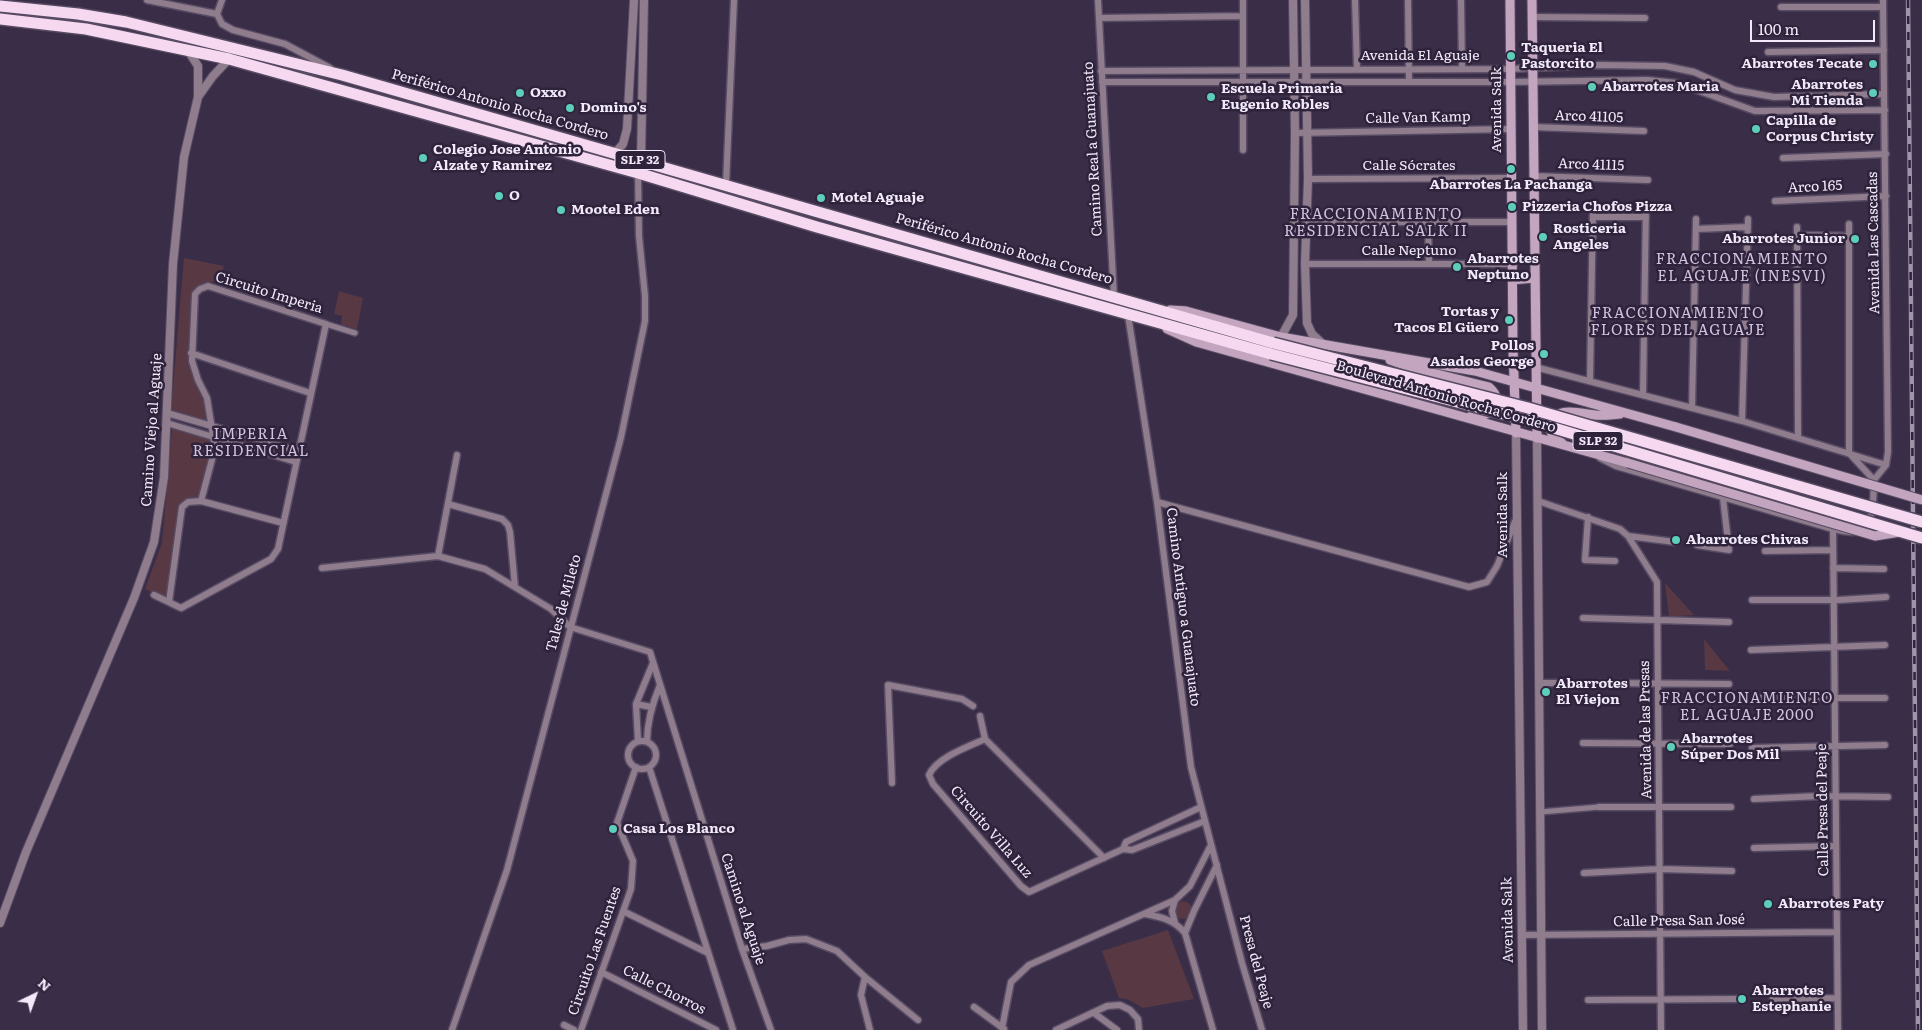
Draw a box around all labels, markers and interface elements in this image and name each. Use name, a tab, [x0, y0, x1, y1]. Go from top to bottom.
scale bar	[1752, 10, 1877, 42]
text: 100 m	[1758, 17, 1799, 40]
place label: Taqueria El Pastorcito	[1521, 40, 1603, 72]
street label: Avenida El Aguaje	[1360, 48, 1480, 64]
marker: Taqueria El Pastorcito	[1505, 50, 1517, 62]
place label: Abarrotes Tecate	[1742, 56, 1863, 72]
marker: Abarrotes Tecate	[1867, 58, 1879, 70]
street label: Camino Real a Guanajuato	[1080, 61, 1106, 237]
street label: Periférico Antonio Rocha Cordero	[390, 66, 610, 144]
street label: Avenida Salk	[1489, 67, 1505, 153]
place label: Abarrotes Mi Tienda	[1791, 77, 1863, 110]
place label: Abarrotes Maria	[1602, 79, 1719, 95]
place label: Escuela Primaria Eugenio Robles	[1221, 81, 1343, 114]
marker: Abarrotes Maria	[1586, 81, 1598, 93]
place label: Oxxo	[530, 85, 566, 101]
marker: Oxxo	[514, 87, 526, 99]
marker: Abarrotes Mi Tienda	[1867, 87, 1879, 99]
marker: Escuela Primaria Eugenio Robles	[1205, 91, 1217, 103]
place label: Domino's	[580, 100, 647, 116]
marker: Domino's	[564, 102, 576, 114]
street label: Arco 41105	[1554, 107, 1624, 127]
street label: Calle Van Kamp	[1365, 109, 1471, 127]
place label: Capilla de Corpus Christy	[1766, 113, 1874, 146]
marker: Capilla de Corpus Christy	[1750, 123, 1762, 135]
place label: Colegio Jose Antonio Alzate y Ramirez	[433, 142, 581, 174]
road number: SLP 32	[615, 150, 665, 170]
marker: Colegio Jose Antonio Alzate y Ramirez	[417, 152, 429, 164]
street label: Arco 41115	[1558, 155, 1624, 175]
street label: Calle Sócrates	[1363, 158, 1455, 174]
marker: Abarrotes La Pachanga	[1505, 163, 1517, 175]
street label: Avenida Las Cascadas	[1864, 172, 1884, 314]
place label: Abarrotes La Pachanga	[1429, 177, 1593, 193]
street label: Arco 165	[1787, 177, 1843, 197]
place label: O	[509, 188, 520, 204]
marker: O	[493, 190, 505, 202]
place label: Motel Aguaje	[831, 190, 924, 206]
marker: Motel Aguaje	[815, 192, 827, 204]
place label: Pizzeria Chofos Pizza	[1522, 199, 1672, 215]
marker: Pizzeria Chofos Pizza	[1506, 201, 1518, 213]
place label: Mootel Eden	[571, 202, 660, 218]
marker: Mootel Eden	[555, 204, 567, 216]
district label: FRACCIONAMIENTO RESIDENCIAL SALK II	[1282, 206, 1470, 241]
street label: Periférico Antonio Rocha Cordero	[894, 210, 1114, 288]
place label: Rosticeria Angeles	[1553, 221, 1626, 253]
marker: Rosticeria Angeles	[1537, 231, 1549, 243]
place label: Abarrotes Junior	[1722, 231, 1845, 247]
marker: Abarrotes Junior	[1849, 233, 1861, 245]
street label: Calle Neptuno	[1362, 243, 1456, 259]
place label: Abarrotes Neptuno	[1467, 251, 1539, 284]
district label: FRACCIONAMIENTO EL AGUAJE (INESVI)	[1654, 251, 1830, 286]
marker: Abarrotes Neptuno	[1451, 261, 1463, 273]
street label: Circuito Imperia	[213, 269, 325, 317]
place label: Tortas y Tacos El Güero	[1394, 304, 1499, 336]
district label: FRACCIONAMIENTO FLORES DEL AGUAJE	[1588, 305, 1768, 340]
marker: Tortas y Tacos El Güero	[1503, 314, 1515, 326]
place label: Pollos Asados George	[1430, 338, 1534, 371]
marker: Pollos Asados George	[1538, 348, 1550, 360]
street label: Camino Viejo al Aguaje	[138, 353, 166, 507]
street label: Boulevard Antonio Rocha Cordero	[1334, 358, 1558, 436]
district label: IMPERIA RESIDENCIAL	[191, 426, 311, 461]
road number: SLP 32	[1573, 432, 1623, 451]
street label: Avenida Salk	[1495, 472, 1511, 558]
street label: Camino Antiguo a Guanajuato	[1162, 507, 1204, 707]
place label: Abarrotes Chivas	[1686, 532, 1808, 548]
marker: Abarrotes Chivas	[1670, 534, 1682, 546]
street label: Tales de Mileto	[543, 552, 585, 654]
street label: Avenida de las Presas	[1636, 661, 1656, 799]
place label: Abarrotes El Viejon	[1556, 676, 1628, 709]
marker: Abarrotes El Viejon	[1540, 686, 1552, 698]
district label: FRACCIONAMIENTO EL AGUAJE 2000	[1659, 690, 1835, 725]
place label: Abarrotes Súper Dos Mil	[1681, 731, 1780, 764]
marker: Abarrotes Súper Dos Mil	[1665, 741, 1677, 753]
street label: Calle Presa del Peaje	[1813, 743, 1833, 877]
street label: Circuito Villa Luz	[946, 783, 1036, 881]
place label: Casa Los Blanco	[623, 821, 735, 837]
marker: Casa Los Blanco	[607, 823, 619, 835]
street label: Camino al Aguaje	[717, 851, 769, 967]
street label: Avenida Salk	[1499, 877, 1517, 963]
street label: Circuito Las Fuentes	[565, 884, 625, 1018]
place label: Abarrotes Paty	[1778, 896, 1884, 912]
marker: Abarrotes Paty	[1762, 898, 1774, 910]
street label: Calle Presa San José	[1613, 911, 1745, 931]
street label: Presa del Peaje	[1235, 913, 1277, 1011]
street label: Calle Chorros	[620, 962, 708, 1018]
north arrow	[10, 970, 60, 1020]
text: N	[34, 972, 56, 995]
place label: Abarrotes Estephanie	[1752, 983, 1831, 1016]
marker: Abarrotes Estephanie	[1736, 993, 1748, 1005]

